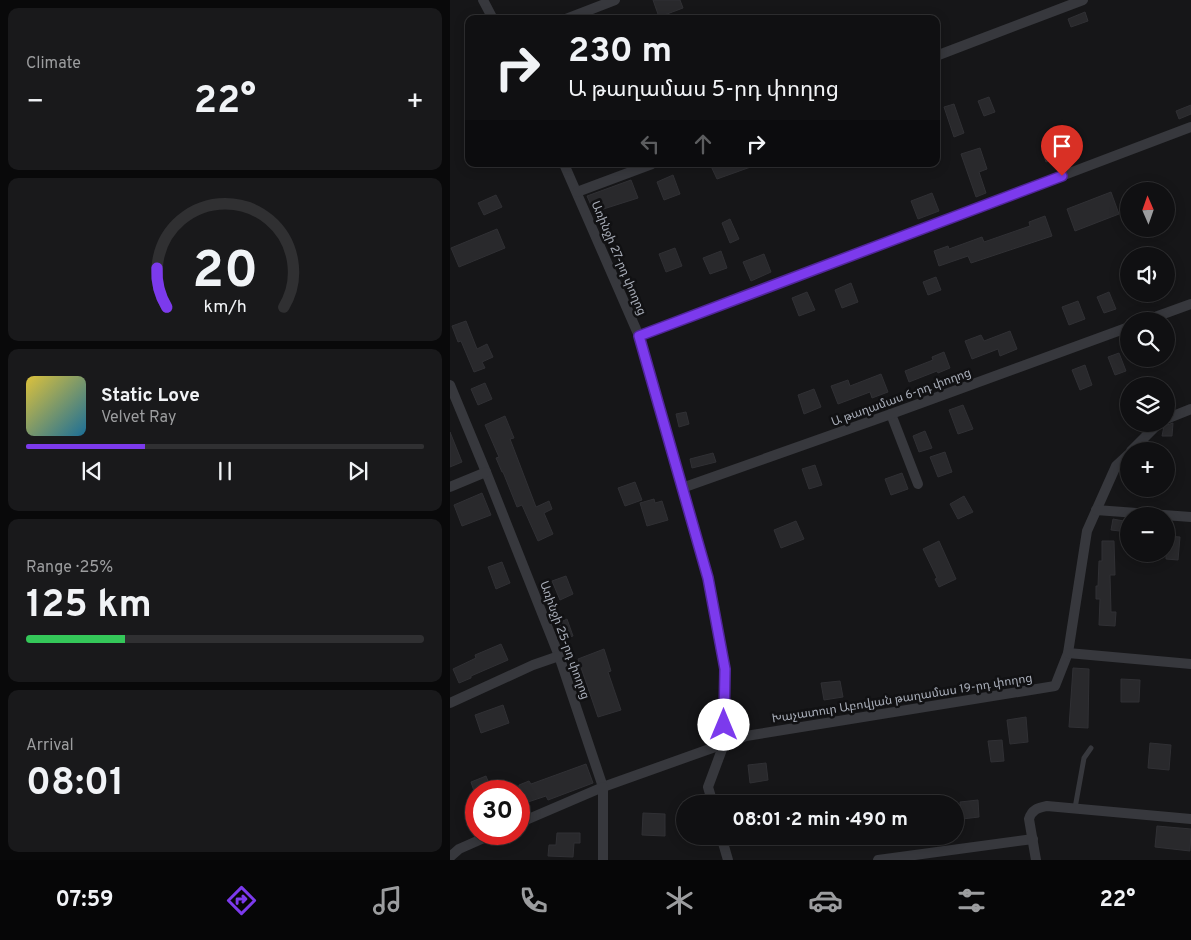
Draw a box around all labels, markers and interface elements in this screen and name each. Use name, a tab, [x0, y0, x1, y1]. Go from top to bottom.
text: 230 m	[568, 30, 672, 74]
icon: right	[485, 35, 550, 100]
text: Climate	[26, 54, 81, 74]
text: Ա թաղամաս 5-րդ փողոց	[568, 77, 839, 104]
text: 22°	[194, 78, 256, 127]
text: −	[26, 85, 44, 121]
text: +	[406, 85, 424, 121]
pin	[1041, 125, 1083, 176]
icon: left	[636, 130, 664, 158]
icon: ahead	[689, 130, 717, 158]
icon: right	[742, 130, 770, 158]
icon: arrive	[1048, 132, 1076, 160]
north arrow	[1120, 182, 1175, 238]
map controls	[1120, 182, 1175, 562]
street label: Առինջի 27-րդ փողոց	[587, 199, 649, 318]
text: 20	[192, 240, 258, 306]
button: sound	[1120, 247, 1175, 302]
text: km/h	[203, 296, 247, 319]
button: search	[1120, 312, 1175, 367]
street label: Ա թաղամաս 6-րդ փողոց	[829, 365, 973, 431]
button: layers	[1120, 377, 1175, 432]
text: Static Love	[101, 384, 200, 408]
text: Velvet Ray	[101, 408, 176, 428]
button: +	[1120, 442, 1175, 497]
icon: previous	[78, 457, 106, 485]
icon: pause	[211, 457, 239, 485]
icon: next	[344, 457, 372, 485]
button: −	[1120, 507, 1175, 562]
text: Range · 25%	[26, 558, 113, 578]
street label: Առինջի 25-րդ փողոց	[535, 579, 593, 702]
text: 125 km	[26, 582, 152, 631]
street label: Խաչատուր Աբովյան թաղամաս 19-րդ փողոց	[771, 670, 1034, 728]
position arrow	[697, 698, 749, 750]
text: Arrival	[26, 736, 74, 756]
text: 08:01	[26, 760, 124, 809]
speed limit sign: 30	[465, 780, 530, 845]
text: 08:01 · 2 min · 490 m	[732, 808, 908, 832]
icon: directions	[224, 883, 259, 918]
icon: music	[370, 883, 405, 918]
icon: phone	[516, 883, 551, 918]
icon: climate	[662, 883, 697, 918]
icon: car	[808, 883, 843, 918]
icon: filters	[954, 883, 989, 918]
text: 07:59	[55, 887, 114, 914]
text: 22°	[1099, 887, 1135, 914]

